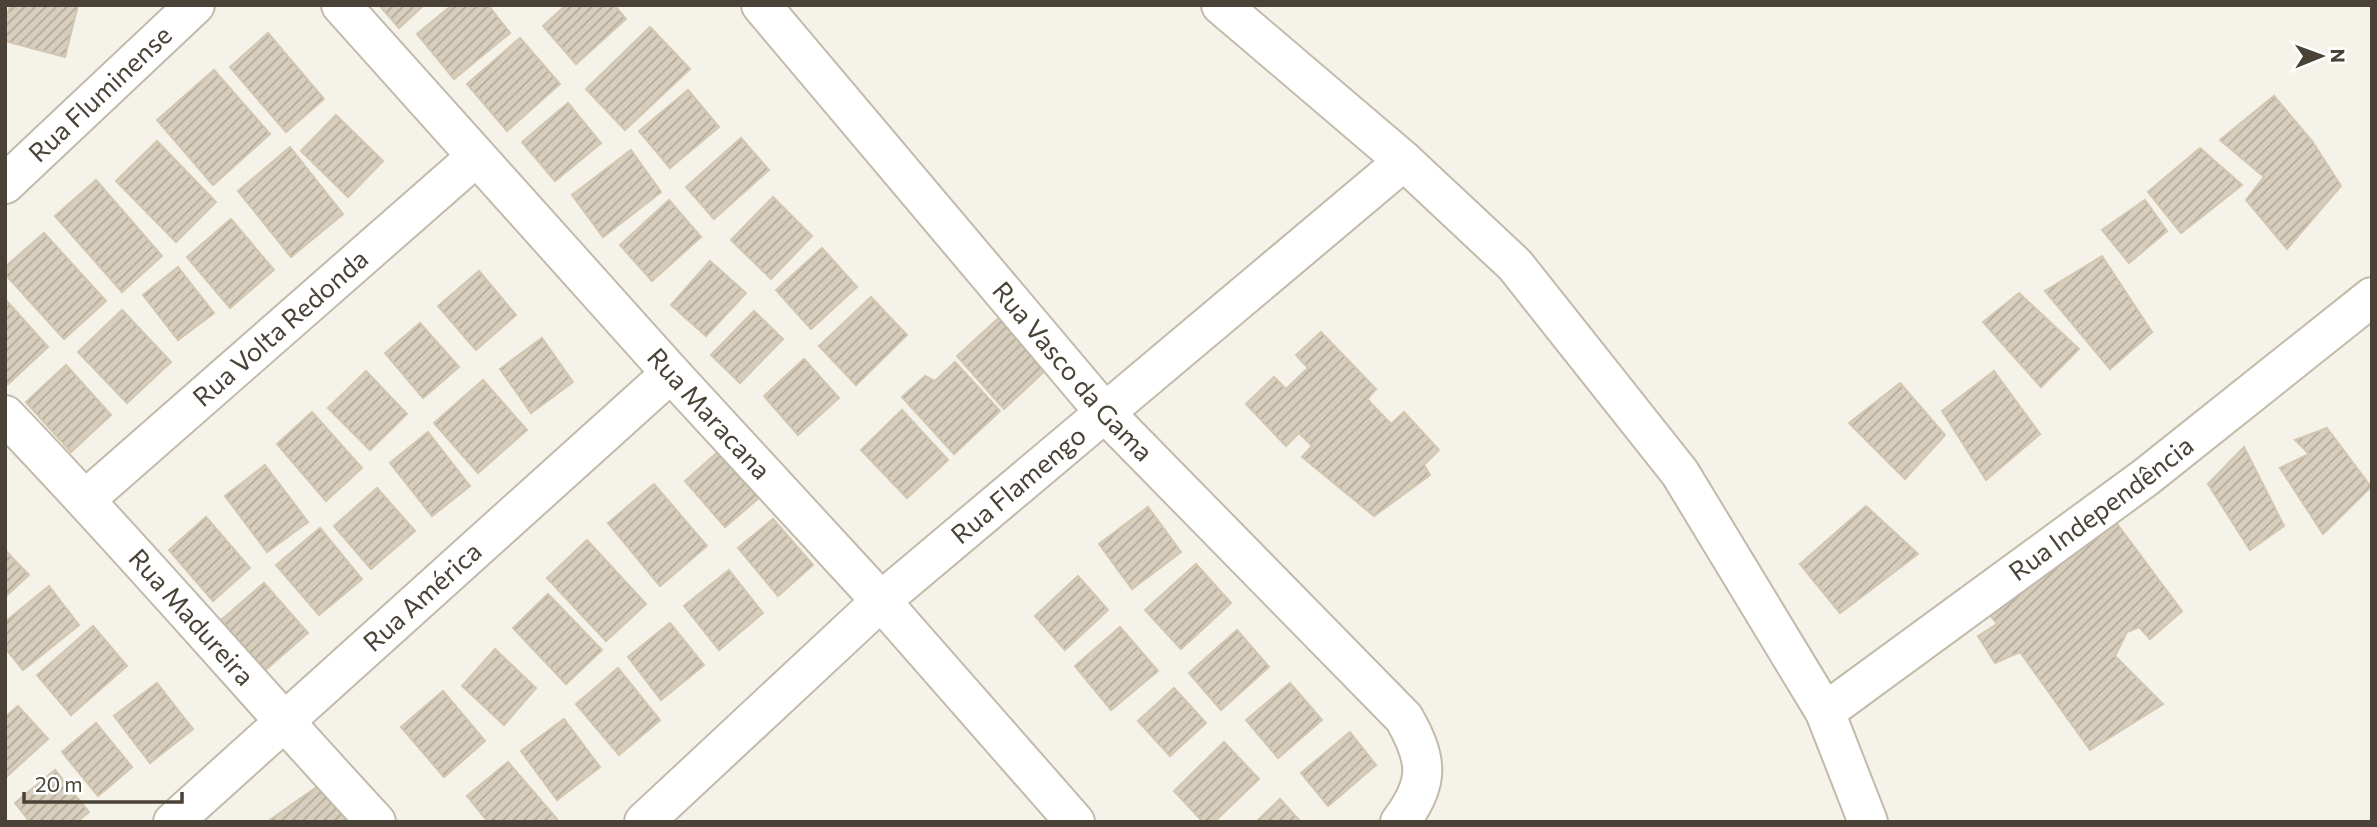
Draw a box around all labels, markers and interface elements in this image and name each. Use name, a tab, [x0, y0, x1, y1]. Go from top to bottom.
street label: Rua Fluminense	[21, 18, 177, 168]
north arrow	[2286, 21, 2356, 91]
text: N	[2327, 48, 2350, 63]
street label: Rua Volta Redonda	[186, 242, 374, 412]
street label: Rua Vasco da Gama	[987, 274, 1160, 467]
street label: Rua Maracana	[642, 341, 778, 485]
street label: Rua Flamengo	[944, 419, 1091, 549]
street label: Rua Independência	[2002, 429, 2199, 586]
street label: Rua América	[356, 535, 487, 657]
street label: Rua Madureira	[123, 542, 261, 691]
scale bar	[24, 760, 182, 804]
text: 20 m	[35, 771, 83, 796]

